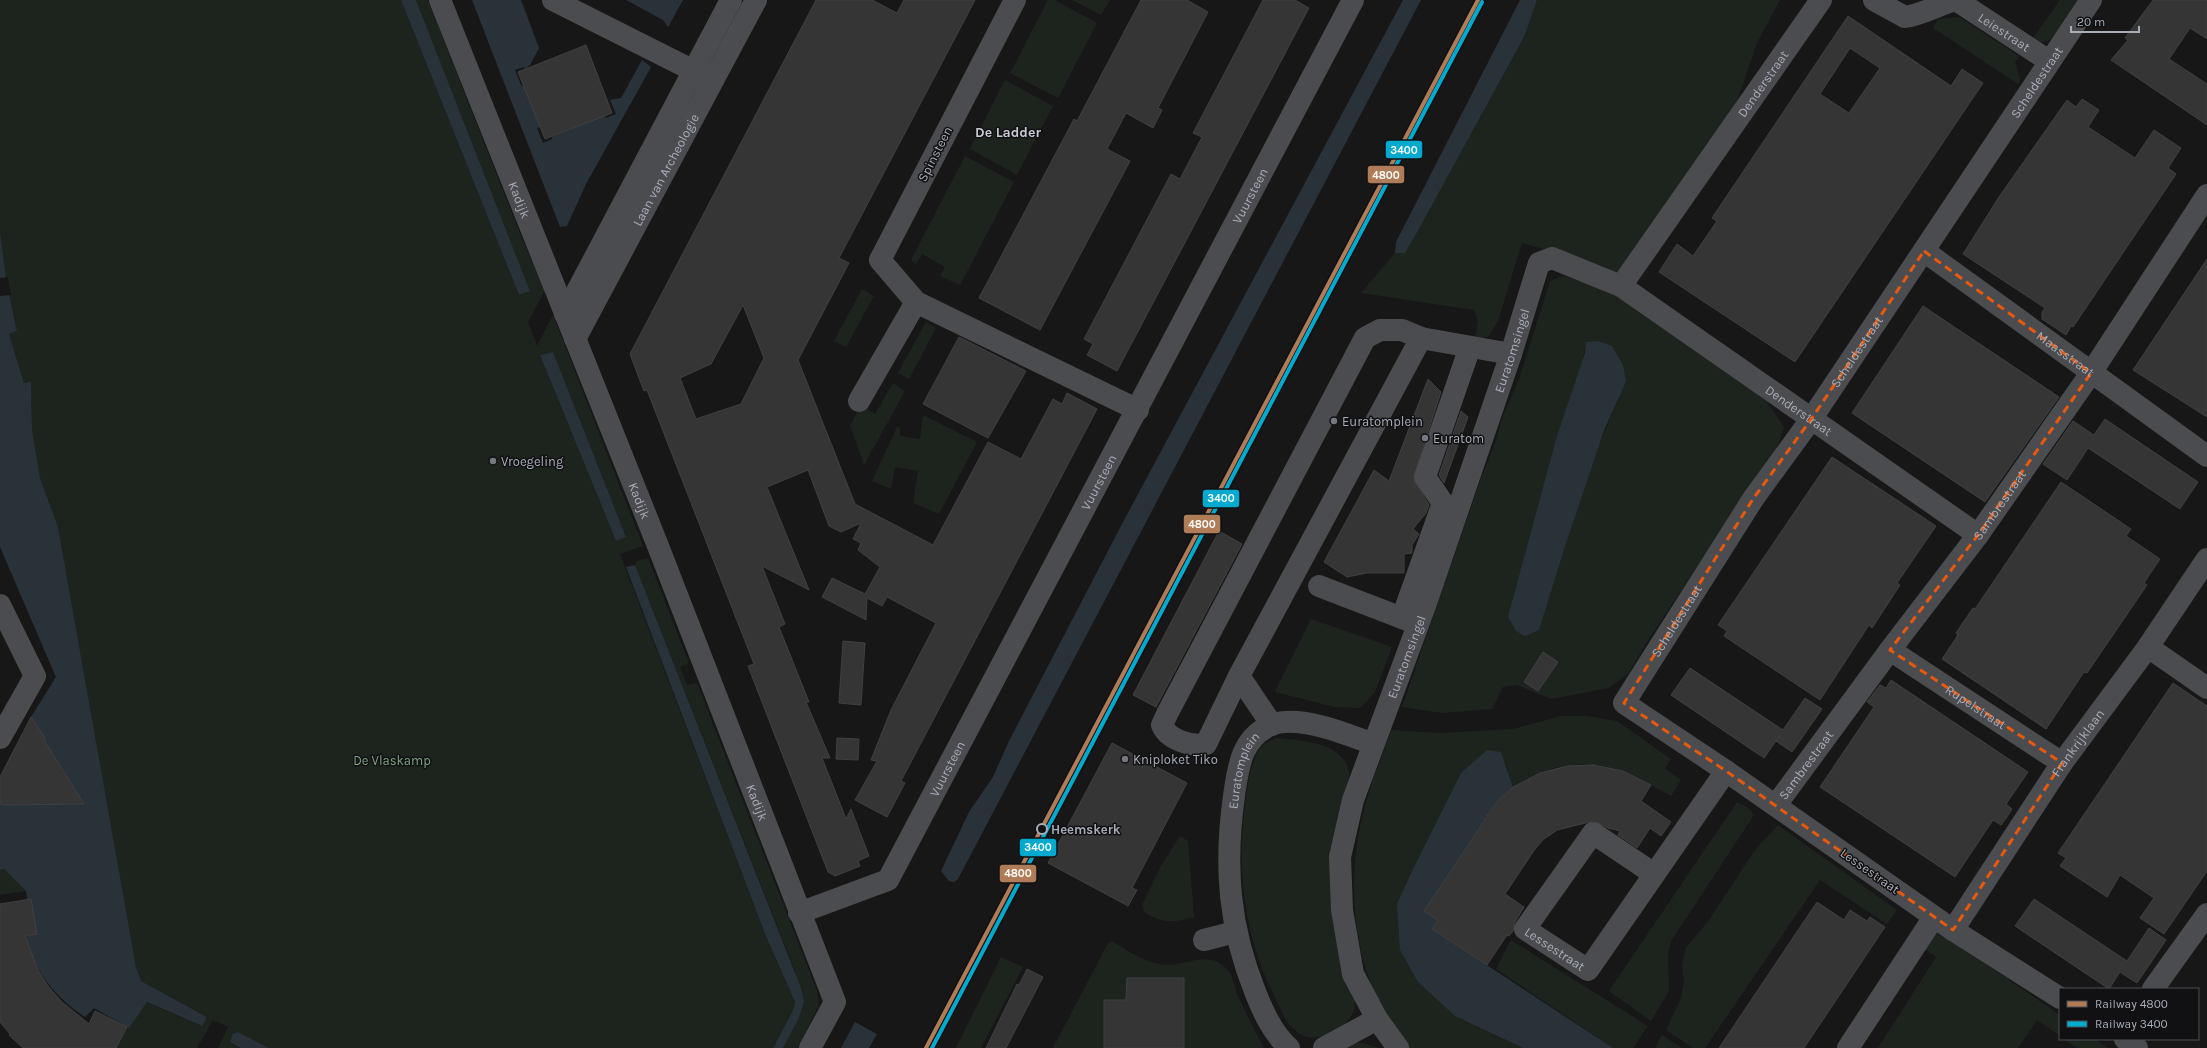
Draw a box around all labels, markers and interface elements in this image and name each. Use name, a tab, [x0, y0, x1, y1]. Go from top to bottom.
scale bar	[2071, 8, 2139, 34]
street label: Leiestraat	[1976, 9, 2033, 54]
text: 20 m	[2077, 15, 2105, 29]
street label: Scheldestraat	[2007, 43, 2066, 121]
street label: Denderstraat	[1734, 47, 1791, 120]
street label: Laan van Archeologie	[629, 111, 702, 228]
street label: Spinsteen	[915, 124, 955, 184]
district label: De Ladder	[975, 124, 1041, 141]
line badge: 3400	[1385, 140, 1423, 159]
text: 3400	[1390, 144, 1418, 157]
street label: Vuursteen	[1229, 165, 1270, 226]
line badge: 4800	[1367, 165, 1405, 184]
text: 4800	[1372, 169, 1400, 182]
street label: Kadijk	[506, 179, 534, 220]
street label: Euratomsingel	[1491, 307, 1532, 394]
street label: Scheldestraat	[1827, 313, 1886, 390]
street label: Maasstraat	[2034, 328, 2098, 380]
street label: Denderstraat	[1763, 382, 1835, 439]
place label: Euratomplein	[1342, 414, 1423, 429]
marker: Euratomplein	[1329, 416, 1339, 426]
place label: Euratom	[1433, 431, 1484, 446]
marker: Euratom	[1420, 433, 1430, 443]
street label: Vuursteen	[1077, 452, 1119, 512]
place label: Vroegeling	[501, 454, 564, 469]
marker: Vroegeling	[488, 456, 498, 466]
street label: Sambrestraat	[1969, 467, 2029, 543]
street label: Kadijk	[626, 480, 654, 521]
line badge: 3400	[1202, 489, 1240, 508]
text: 3400	[1207, 492, 1235, 505]
line badge: 4800	[1183, 514, 1221, 534]
text: 4800	[1188, 518, 1216, 531]
street label: Scheldestraat	[1648, 582, 1705, 660]
street label: Euratomsingel	[1384, 613, 1428, 700]
street label: Rupelstraat	[1943, 681, 2009, 732]
street label: Frankrijklaan	[2048, 706, 2107, 779]
street label: Sambrestraat	[1775, 727, 1836, 802]
street label: Euratomplein	[1225, 728, 1262, 810]
street label: Vuursteen	[926, 738, 968, 799]
place label: Kniploket Tiko	[1133, 752, 1218, 767]
park label: De Vlaskamp	[353, 753, 431, 768]
marker: Kniploket Tiko	[1120, 754, 1130, 764]
street label: Kadijk	[744, 782, 771, 823]
place label: Heemskerk	[1051, 822, 1121, 837]
marker: Heemskerk	[1036, 823, 1048, 835]
line badge: 3400	[1019, 838, 1057, 857]
text: 3400	[1024, 841, 1052, 854]
street label: Lessestraat	[1838, 845, 1903, 897]
line badge: 4800	[999, 864, 1037, 883]
text: 4800	[1004, 867, 1032, 880]
street label: Lessestraat	[1522, 924, 1588, 974]
legend	[2059, 988, 2199, 1040]
text: Railway 4800	[2095, 997, 2168, 1011]
text: Railway 3400	[2095, 1017, 2168, 1031]

